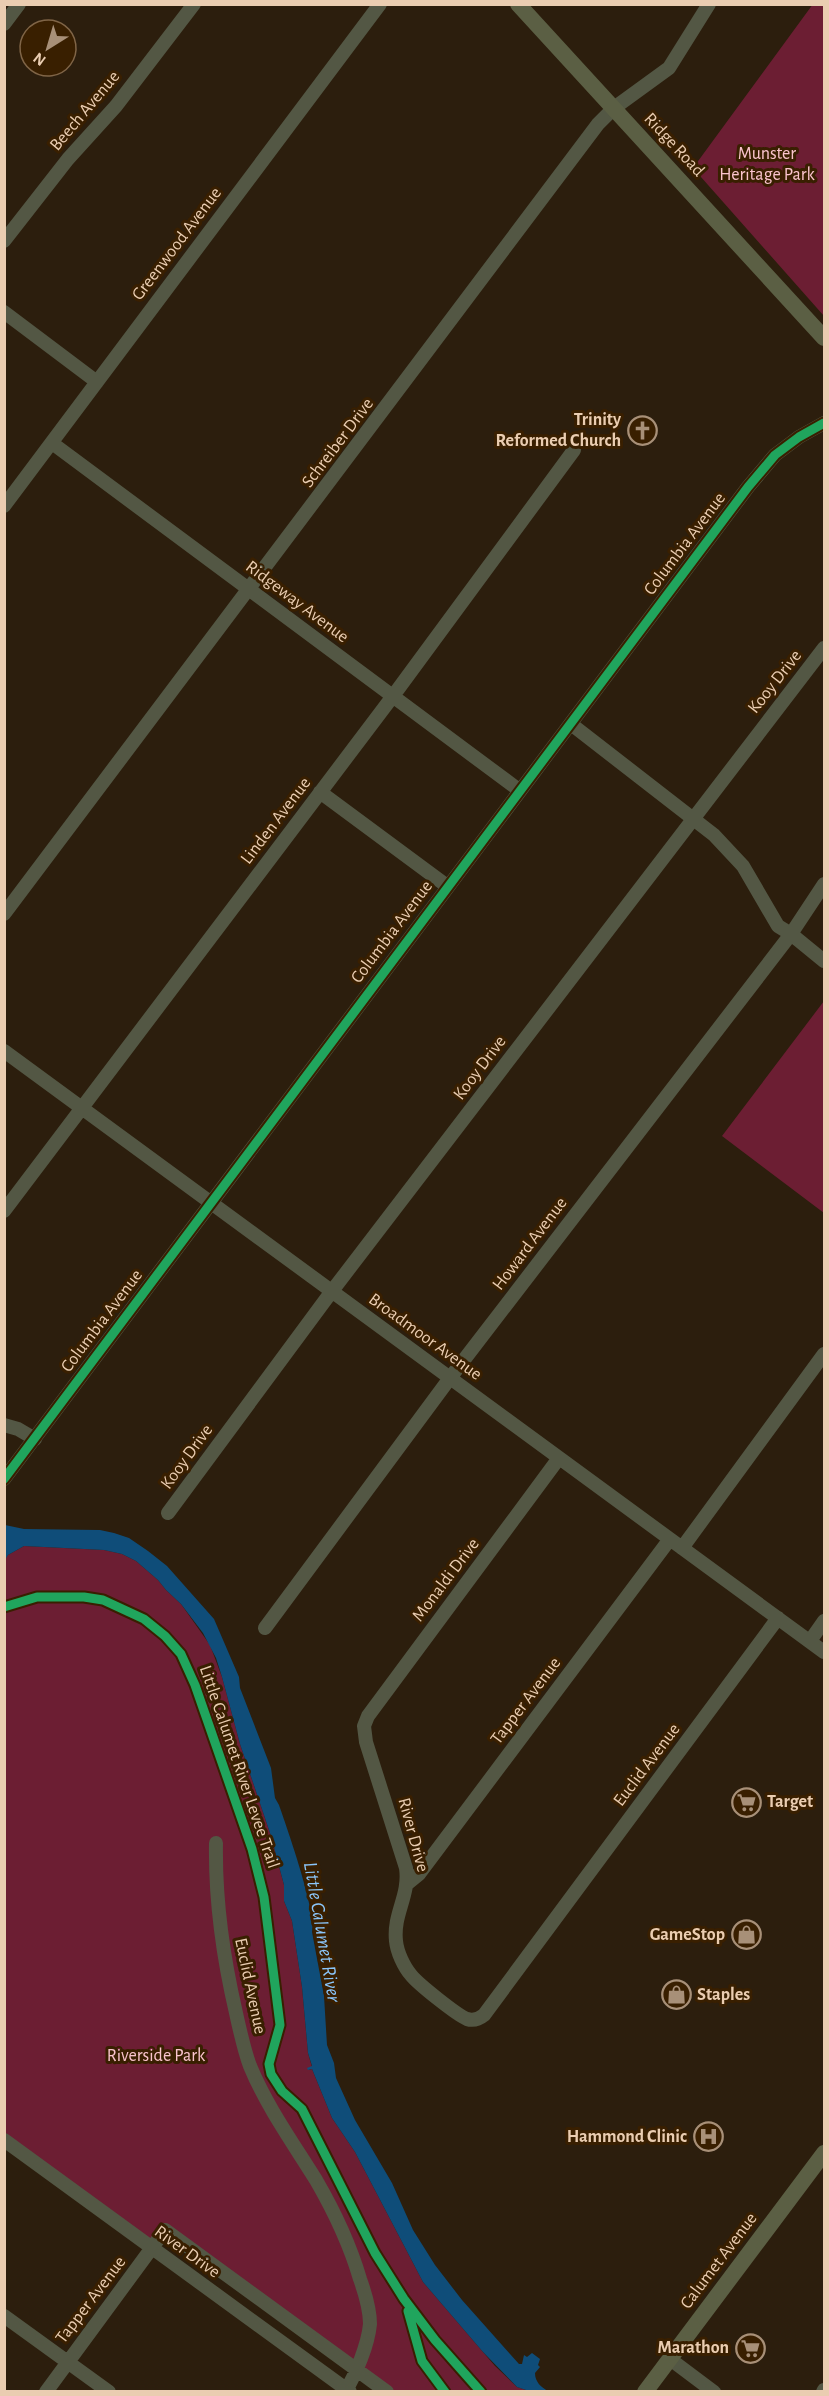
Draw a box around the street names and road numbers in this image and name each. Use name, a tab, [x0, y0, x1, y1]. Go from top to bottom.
street label: Beech Avenue	[47, 68, 123, 154]
street label: Ridge Road	[640, 110, 708, 180]
street label: Greenwood Avenue	[129, 184, 225, 304]
street label: Schreiber Drive	[299, 395, 377, 491]
street label: Columbia Avenue	[641, 489, 729, 599]
street label: Ridgeway Avenue	[242, 558, 352, 646]
street label: Kooy Drive	[745, 647, 805, 717]
street label: Linden Avenue	[238, 774, 314, 868]
street label: Columbia Avenue	[348, 877, 436, 987]
street label: Kooy Drive	[450, 1033, 510, 1103]
street label: Howard Avenue	[489, 1194, 571, 1294]
street label: Columbia Avenue	[58, 1266, 146, 1376]
street label: Broadmoor Avenue	[365, 1290, 485, 1384]
street label: Kooy Drive	[158, 1421, 216, 1493]
street label: Monaldi Drive	[409, 1535, 483, 1625]
street label: Tapper Avenue	[488, 1654, 564, 1748]
street label: Little Calumet River Levee Trail	[196, 1663, 282, 1871]
street label: Euclid Avenue	[610, 1720, 684, 1810]
street label: River Drive	[394, 1796, 432, 1874]
street label: Euclid Avenue	[231, 1936, 269, 2036]
street label: Calumet Avenue	[677, 2210, 761, 2312]
street label: River Drive	[151, 2222, 223, 2282]
street label: Tapper Avenue	[53, 2253, 129, 2347]

